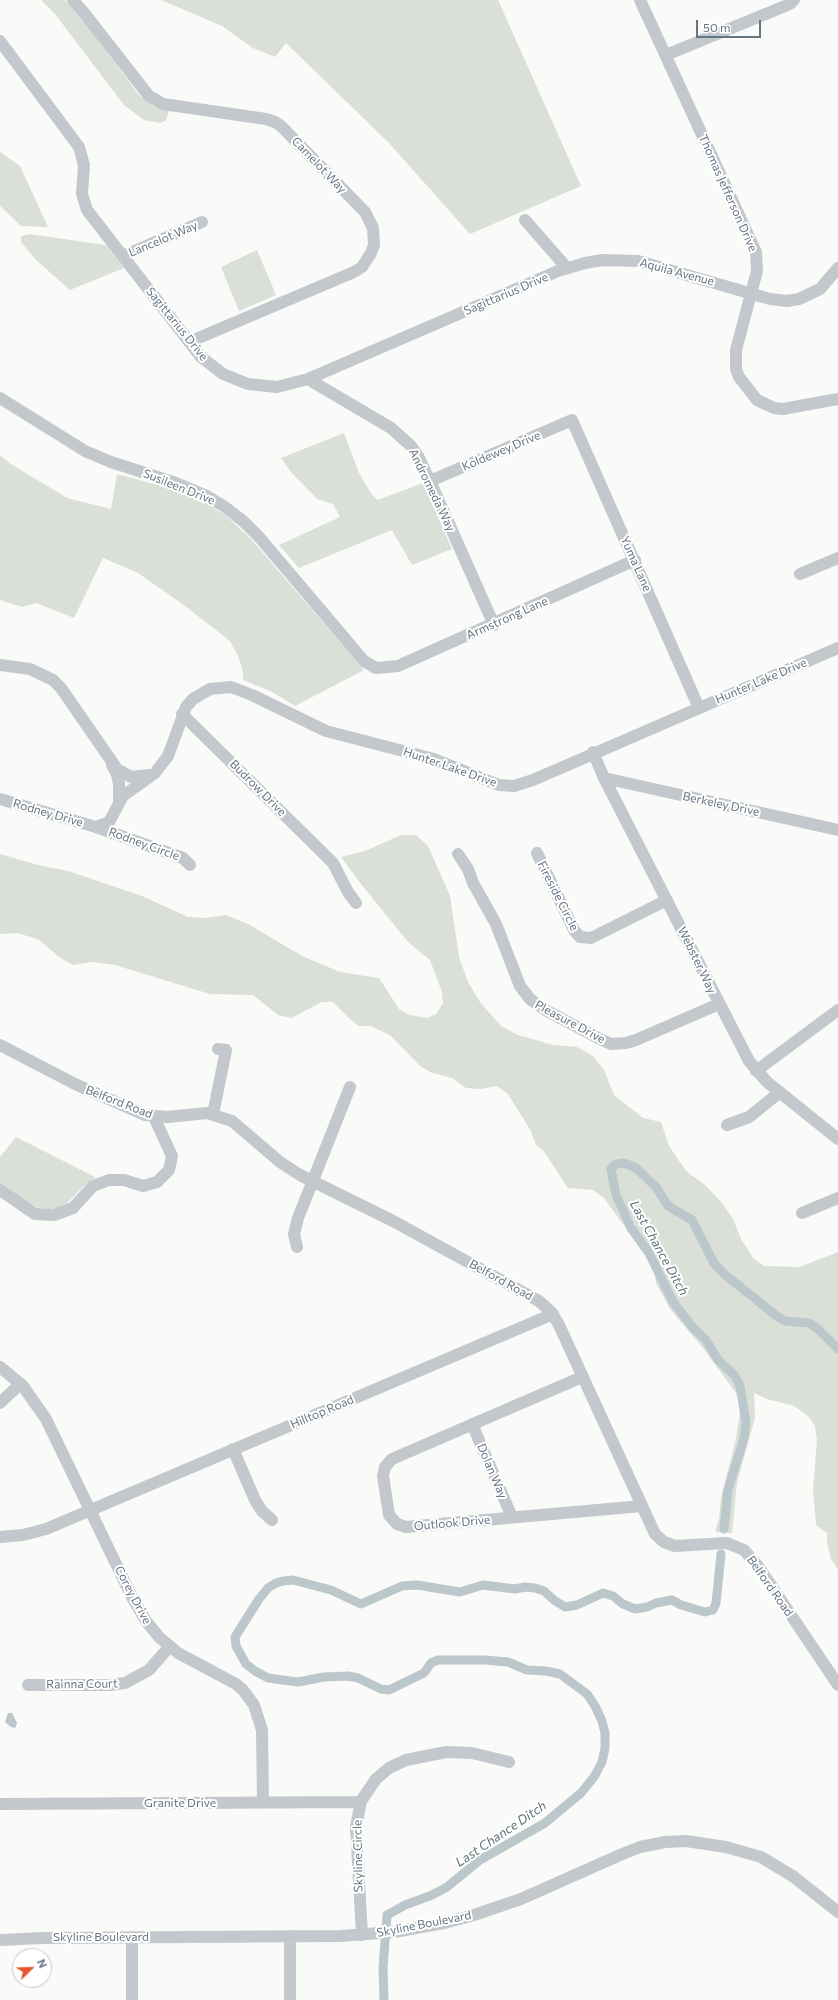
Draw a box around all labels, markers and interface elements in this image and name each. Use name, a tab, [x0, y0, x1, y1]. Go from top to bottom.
scale bar	[698, 12, 763, 38]
text: 50 m	[703, 20, 731, 34]
street label: Thomas Jefferson Drive	[696, 132, 760, 254]
street label: Camelot Way	[289, 134, 349, 196]
street label: Lancelot Way	[126, 218, 200, 260]
street label: Aquila Avenue	[638, 255, 716, 289]
street label: Sagittarius Drive	[462, 270, 550, 318]
street label: Sagittarius Drive	[143, 284, 211, 364]
street label: Koldewey Drive	[460, 428, 542, 474]
street label: Andromeda Way	[406, 446, 458, 534]
street label: Susileen Drive	[141, 466, 217, 508]
street label: Yuma Lane	[617, 534, 655, 594]
street label: Armstrong Lane	[464, 594, 550, 642]
street label: Hunter Lake Drive	[713, 655, 809, 707]
street label: Hunter Lake Drive	[401, 744, 499, 790]
street label: Budrow Drive	[227, 757, 289, 819]
street label: Berkeley Drive	[681, 789, 761, 819]
street label: Rodney Drive	[11, 796, 85, 830]
street label: Rodney Circle	[107, 824, 181, 864]
street label: Fireside Circle	[534, 859, 582, 933]
street label: Webster Way	[675, 924, 719, 996]
street label: Pleasure Drive	[532, 997, 608, 1047]
street label: Belford Road	[83, 1083, 155, 1121]
water label: Last Chance Ditch	[626, 1198, 692, 1298]
street label: Belford Road	[467, 1257, 535, 1303]
street label: Hilltop Road	[288, 1392, 356, 1432]
street label: Dolan Way	[474, 1441, 510, 1501]
street label: Outlook Drive	[413, 1512, 491, 1534]
street label: Belford Road	[744, 1553, 796, 1619]
street label: Corey Drive	[112, 1564, 154, 1626]
street label: Rainna Court	[46, 1676, 118, 1692]
street label: Granite Drive	[144, 1796, 216, 1810]
water label: Last Chance Ditch	[453, 1798, 549, 1870]
street label: Skyline Circle	[350, 1820, 366, 1892]
street label: Skyline Boulevard	[375, 1908, 473, 1940]
street label: Skyline Boulevard	[53, 1930, 149, 1944]
north arrow	[12, 1948, 52, 1988]
text: N	[35, 1957, 50, 1970]

